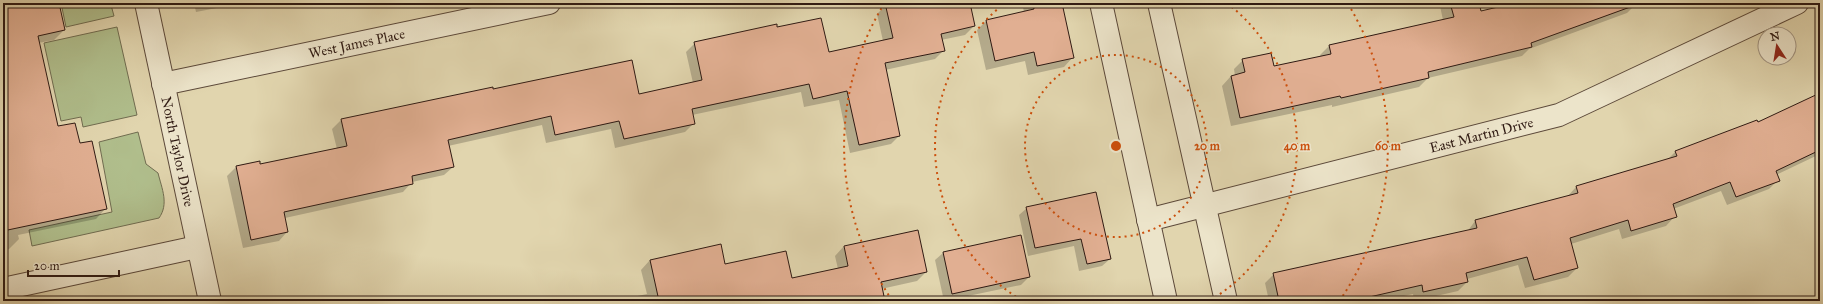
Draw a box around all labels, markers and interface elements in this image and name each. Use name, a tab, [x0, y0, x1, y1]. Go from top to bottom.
street label: West James Place	[307, 25, 407, 62]
north arrow	[1757, 26, 1797, 66]
text: N	[1769, 29, 1782, 44]
street label: North Taylor Drive	[158, 95, 198, 208]
street label: East Martin Drive	[1428, 113, 1535, 156]
centre of rings	[1109, 139, 1123, 153]
text: 20 m	[1194, 139, 1221, 153]
text: 40 m	[1284, 139, 1311, 154]
text: 60 m	[1375, 139, 1402, 153]
scale bar	[28, 252, 119, 278]
text: 20 m	[34, 259, 60, 273]

